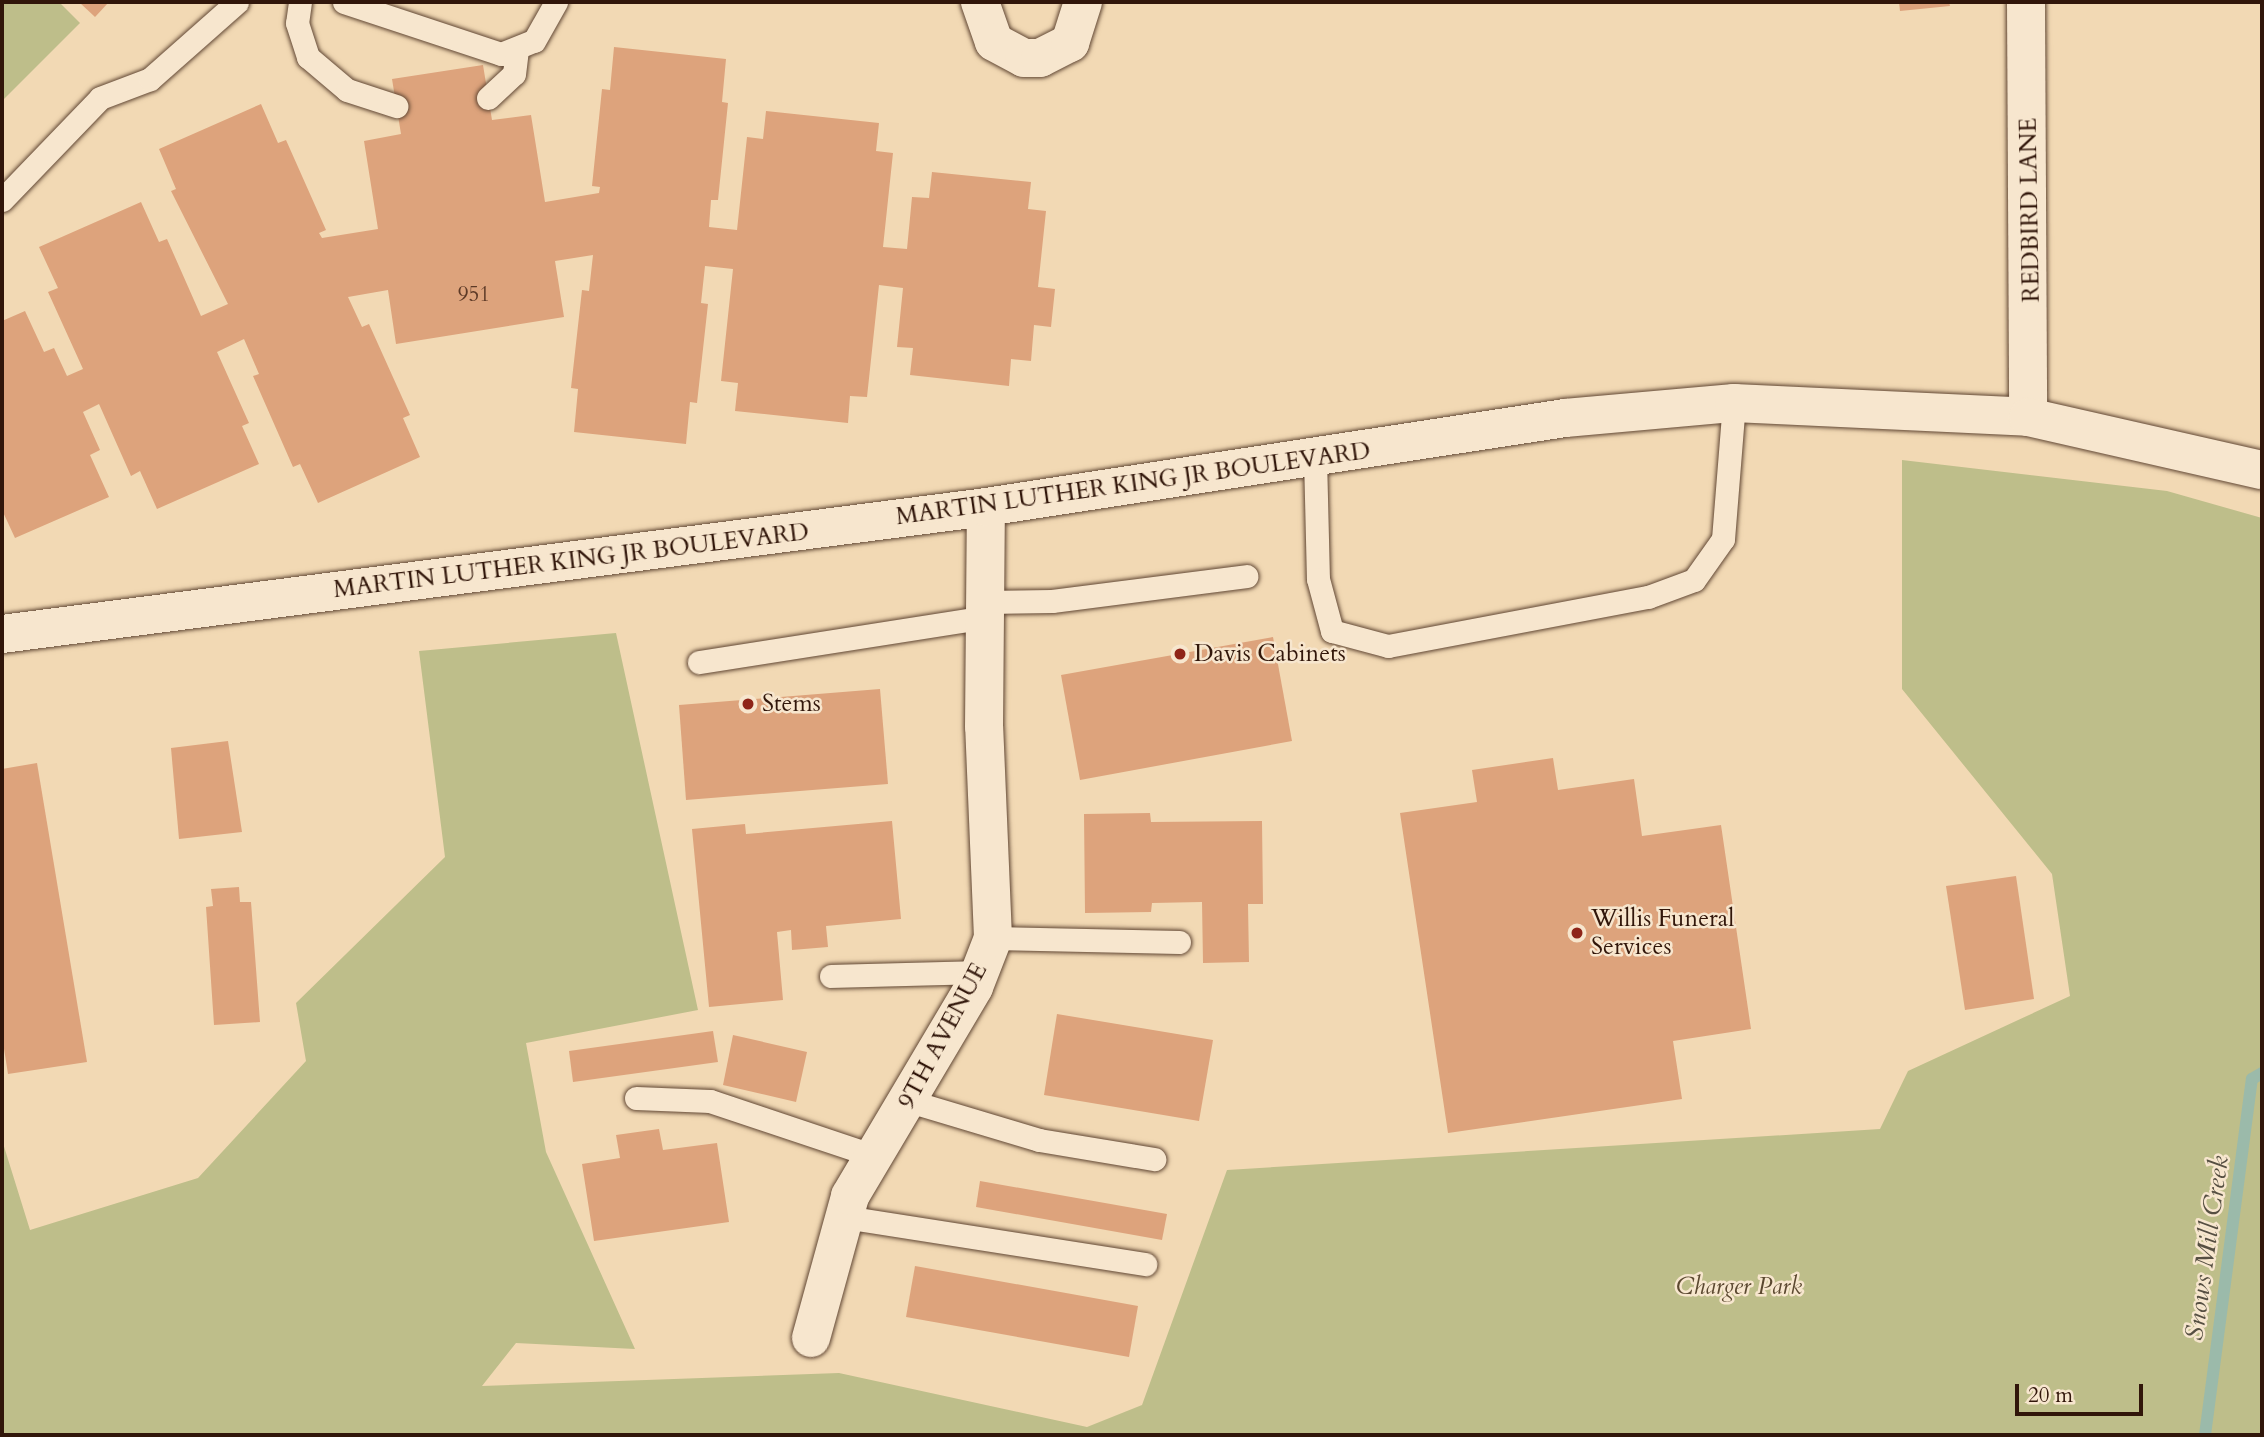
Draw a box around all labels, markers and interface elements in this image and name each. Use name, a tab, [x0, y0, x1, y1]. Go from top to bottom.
street label: REDBIRD LANE	[2014, 117, 2046, 303]
house number: 951	[458, 282, 490, 308]
street label: MARTIN LUTHER KING JR BOULEVARD	[894, 436, 1372, 532]
street label: MARTIN LUTHER KING JR BOULEVARD	[332, 518, 810, 604]
place label: Davis Cabinets	[1194, 640, 1346, 668]
marker: Davis Cabinets	[1172, 646, 1188, 662]
place label: Stems	[762, 690, 821, 718]
marker: Stems	[740, 696, 756, 712]
place label: Willis Funeral Services	[1591, 905, 1734, 961]
marker: Willis Funeral Services	[1569, 925, 1585, 941]
street label: 9TH AVENUE	[893, 958, 993, 1114]
water label: Snows Mill Creek	[2179, 1154, 2235, 1342]
park label: Charger Park	[1676, 1273, 1802, 1301]
scale bar	[2019, 1370, 2147, 1414]
text: 20 m	[2028, 1381, 2073, 1410]

